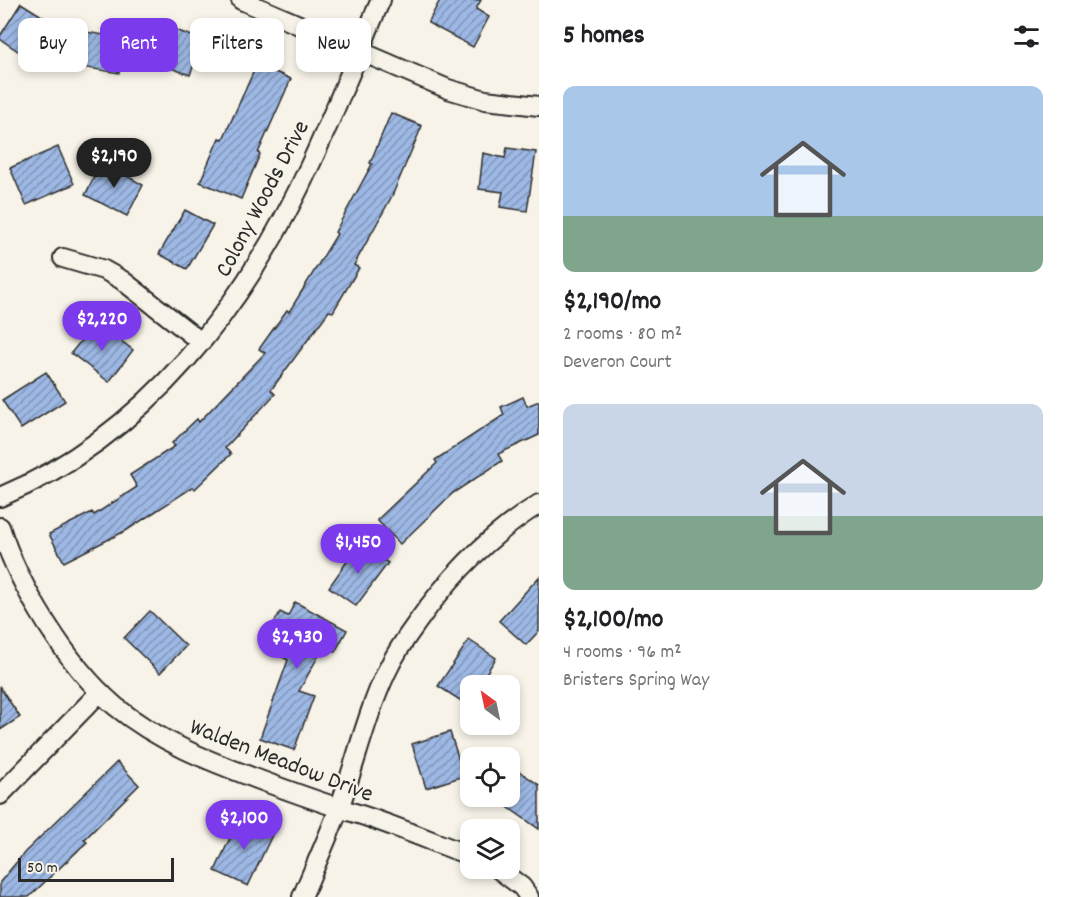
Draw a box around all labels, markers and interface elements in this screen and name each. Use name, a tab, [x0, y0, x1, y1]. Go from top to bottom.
chip: Buy	[18, 18, 88, 72]
chip: Rent	[100, 18, 178, 72]
chip: Filters	[190, 18, 284, 72]
chip: New	[296, 18, 371, 72]
text: 5 homes	[563, 18, 645, 55]
icon: filters	[1010, 20, 1043, 53]
street label: Colony Woods Drive	[208, 115, 319, 284]
icon: home	[749, 125, 857, 233]
pin: $2,190	[65, 138, 163, 189]
text: $2,190	[90, 143, 138, 171]
text: $2,190/mo	[563, 284, 661, 321]
pin: $2,220	[53, 301, 151, 352]
text: $2,220	[76, 306, 128, 334]
text: 2 rooms · 80 m²	[563, 321, 682, 349]
text: Deveron Court	[563, 349, 672, 377]
icon: home	[749, 443, 857, 551]
pin: $1,450	[309, 524, 407, 575]
text: $1,450	[335, 529, 381, 557]
text: $2,100/mo	[563, 602, 663, 639]
pin: $2,930	[248, 619, 346, 670]
text: $2,930	[271, 624, 323, 652]
text: 4 rooms · 96 m²	[563, 639, 682, 667]
text: Bristers Spring Way	[563, 667, 709, 695]
north arrow	[460, 675, 520, 735]
map controls	[460, 675, 520, 879]
street label: Walden Meadow Drive	[184, 711, 378, 812]
button: locate	[460, 747, 520, 807]
pin: $2,100	[195, 800, 293, 851]
text: $2,100	[220, 805, 268, 833]
button: layers	[460, 819, 520, 879]
scale bar	[18, 855, 174, 882]
text: 50 m	[27, 857, 58, 880]

